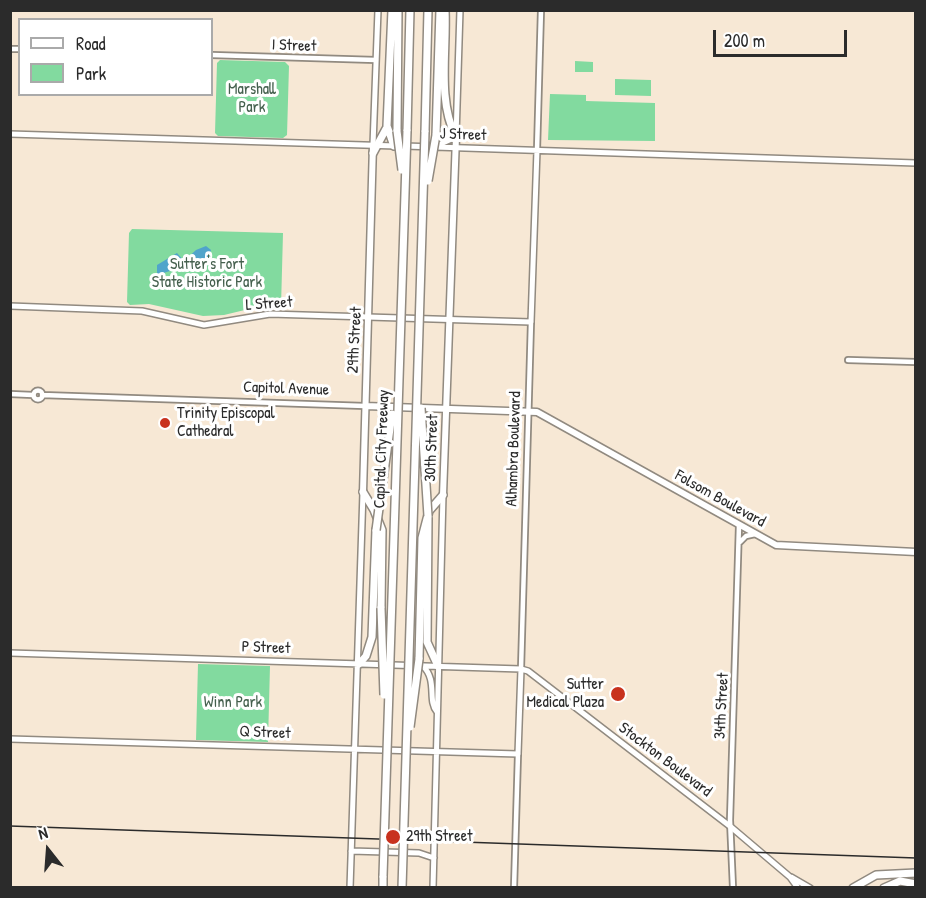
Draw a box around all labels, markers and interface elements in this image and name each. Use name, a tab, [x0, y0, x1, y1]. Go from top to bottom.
legend	[18, 18, 213, 96]
scale bar	[716, 18, 850, 56]
text: 200 m	[724, 28, 765, 53]
text: Road	[76, 31, 106, 56]
street label: I Street	[271, 36, 317, 56]
text: Park	[76, 61, 106, 86]
park label: Marshall Park	[228, 80, 276, 118]
street label: J Street	[439, 125, 487, 145]
park label: Sutter's Fort State Historic Park	[152, 255, 262, 293]
street label: L Street	[245, 293, 293, 315]
street label: 29th Street	[344, 306, 366, 374]
street label: Capitol Avenue	[243, 378, 329, 400]
street label: Capital City Freeway	[370, 389, 394, 509]
street label: Alhambra Boulevard	[502, 391, 526, 507]
place label: Trinity Episcopal Cathedral	[177, 404, 275, 442]
street label: 30th Street	[421, 414, 443, 482]
marker: Trinity Episcopal Cathedral	[158, 416, 172, 430]
street label: Folsom Boulevard	[671, 466, 769, 532]
street label: P Street	[241, 638, 291, 658]
street label: 34th Street	[711, 672, 733, 740]
place label: Sutter Medical Plaza	[527, 675, 604, 713]
marker: Sutter Medical Plaza	[609, 685, 627, 703]
park label: Winn Park	[204, 693, 262, 713]
street label: Stockton Boulevard	[615, 719, 715, 801]
street label: Q Street	[239, 723, 291, 743]
north arrow	[18, 820, 78, 880]
text: N	[35, 821, 50, 845]
place label: 29th Street	[406, 827, 473, 847]
marker: 29th Street	[384, 828, 402, 846]

